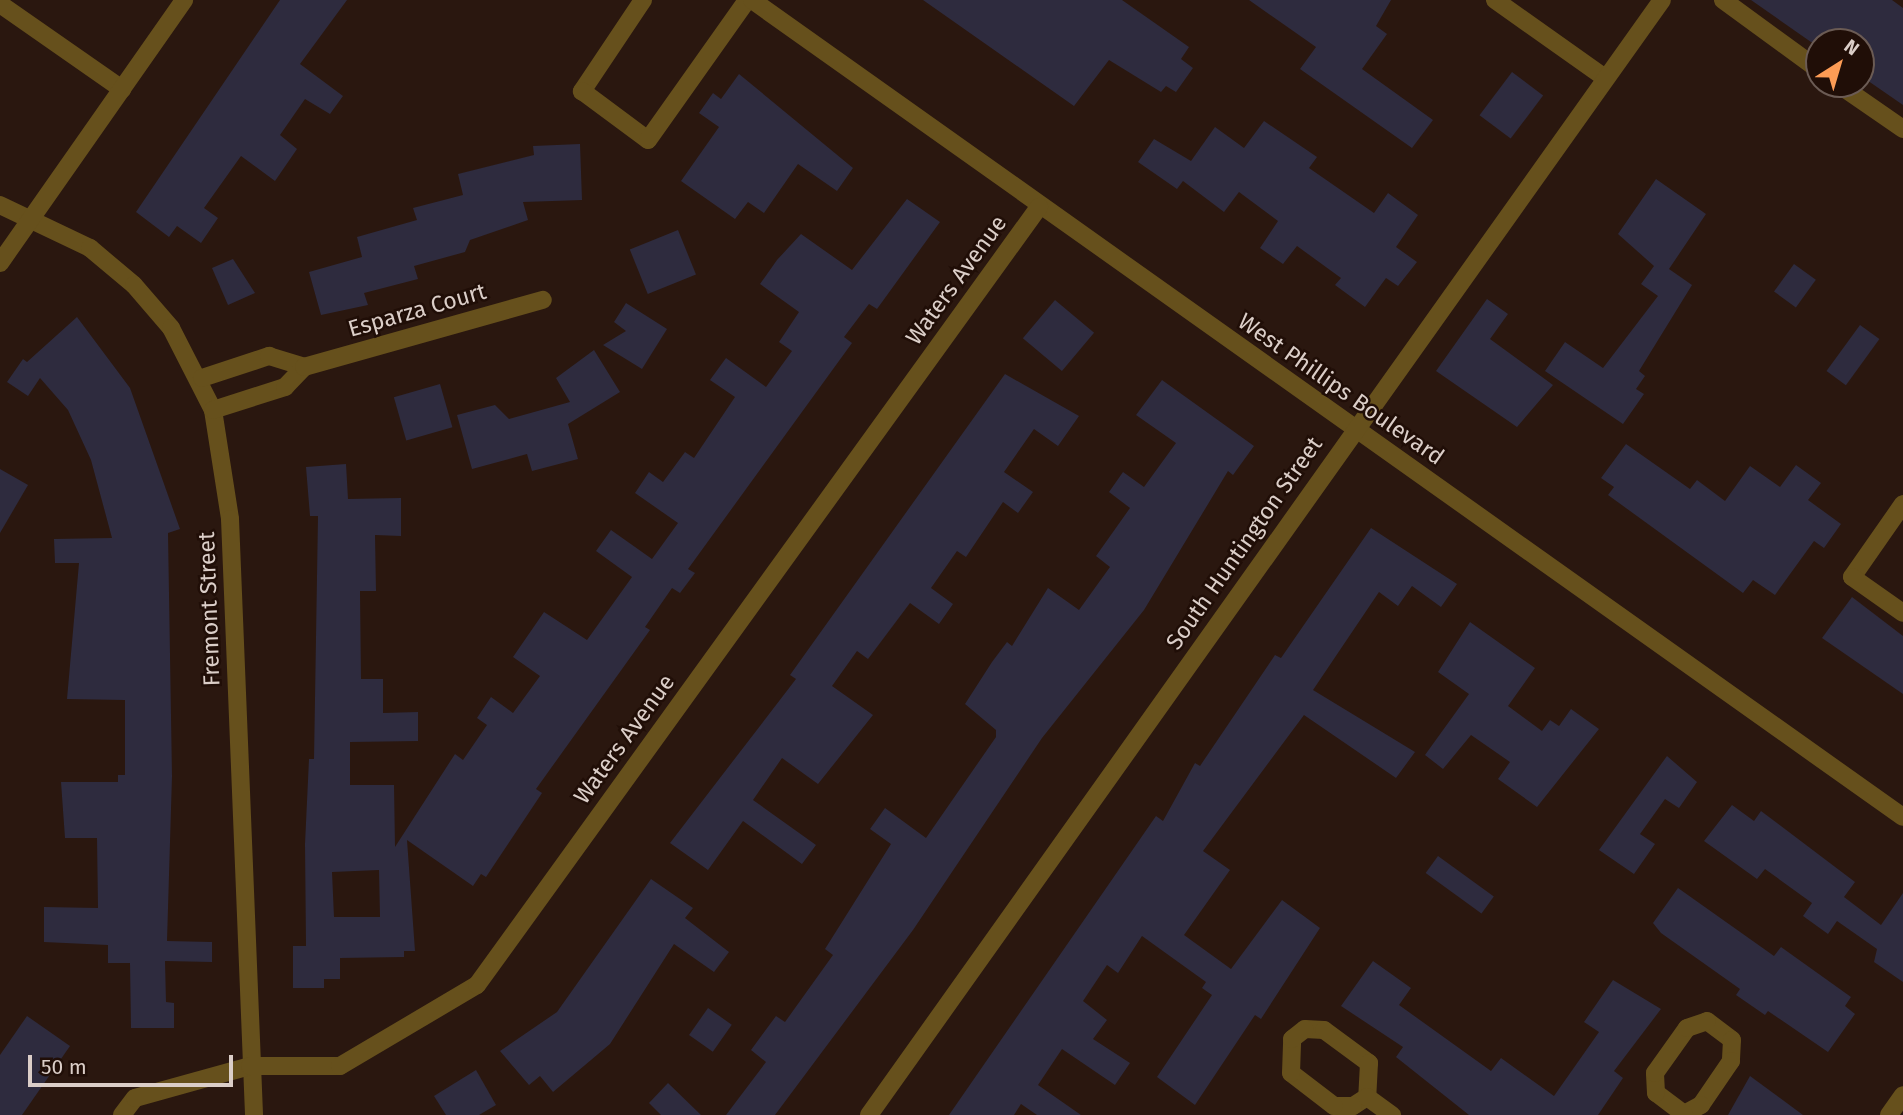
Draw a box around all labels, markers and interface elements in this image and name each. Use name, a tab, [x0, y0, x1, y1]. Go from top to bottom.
north arrow	[1805, 28, 1875, 98]
text: N	[1840, 34, 1864, 60]
street label: Waters Avenue	[900, 210, 1012, 350]
street label: Esparza Court	[345, 277, 489, 343]
street label: West Phillips Boulevard	[1233, 307, 1449, 471]
street label: South Huntington Street	[1160, 431, 1328, 655]
street label: Fremont Street	[193, 531, 225, 687]
street label: Waters Avenue	[568, 669, 680, 809]
scale bar	[32, 1042, 236, 1086]
text: 50 m	[41, 1054, 87, 1080]

